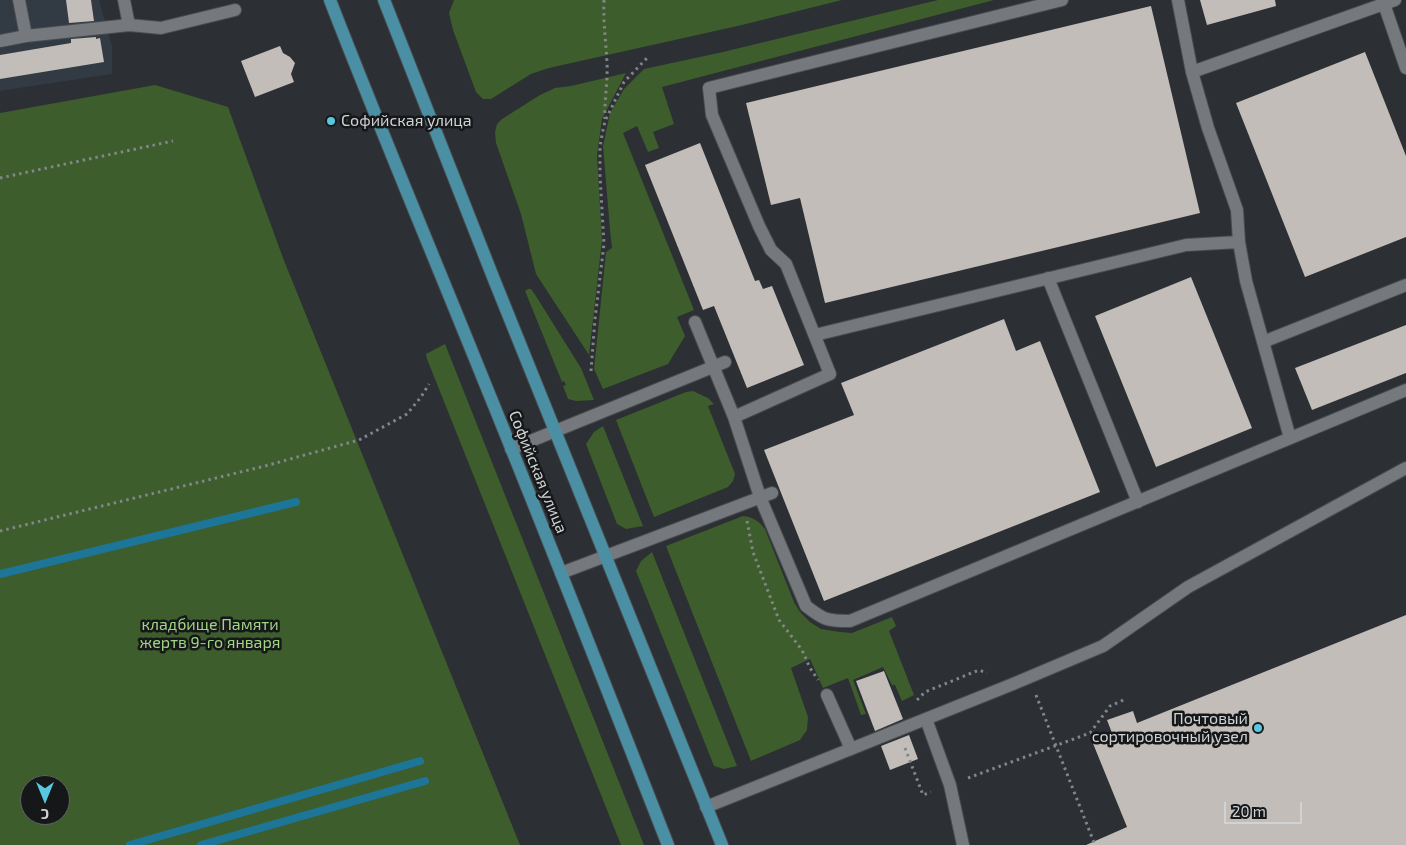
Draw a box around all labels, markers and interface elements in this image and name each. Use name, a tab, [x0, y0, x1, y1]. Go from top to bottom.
place label: Софийская улица	[341, 111, 472, 131]
marker: Софийская улица	[325, 115, 337, 127]
street label: Софийская улица	[505, 408, 571, 536]
park label: кладбище Памяти жертв 9-го января	[140, 615, 280, 653]
place label: Почтовый сортировочный узел	[1092, 709, 1248, 747]
marker: Почтовый сортировочный узел	[1252, 722, 1264, 734]
north arrow	[20, 775, 70, 825]
scale bar	[1226, 792, 1304, 824]
text: 20 m	[1232, 802, 1266, 820]
text: С	[41, 806, 49, 823]

